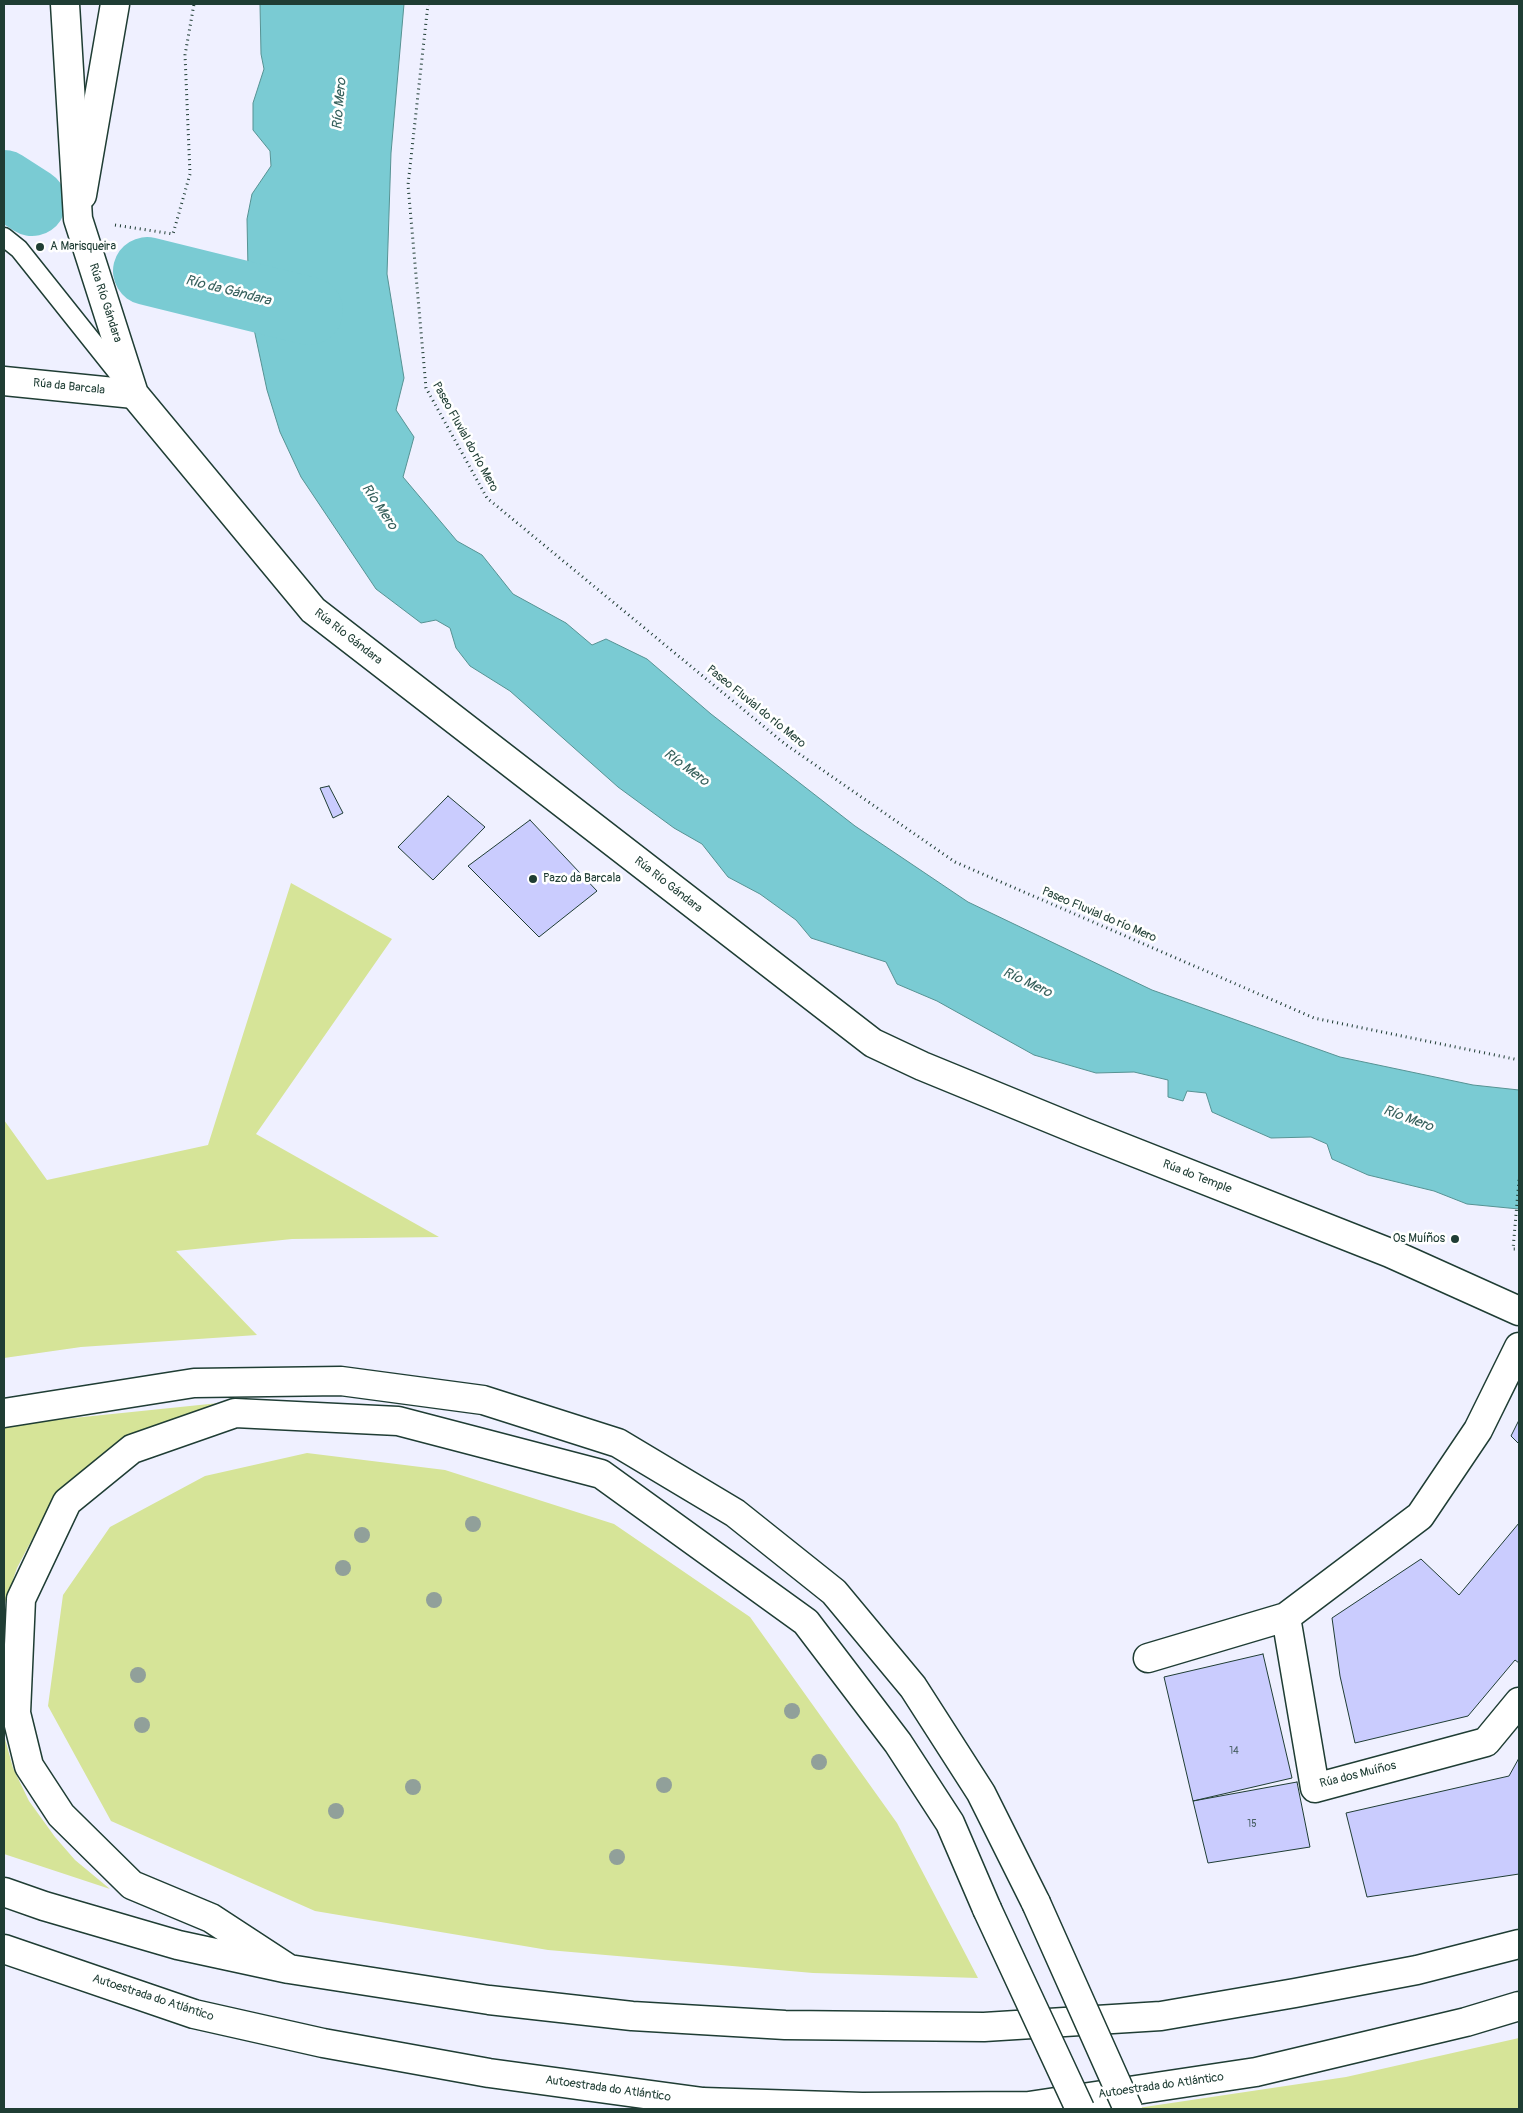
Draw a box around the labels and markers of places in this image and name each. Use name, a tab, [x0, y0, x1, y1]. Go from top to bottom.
place label: A Marisqueira	[50, 240, 116, 254]
marker: A Marisqueira	[34, 241, 46, 253]
place label: Pazo da Barcala	[543, 872, 621, 886]
marker: Pazo da Barcala	[527, 873, 539, 885]
place label: Os Muíños	[1393, 1232, 1445, 1246]
marker: Os Muíños	[1449, 1233, 1461, 1245]

